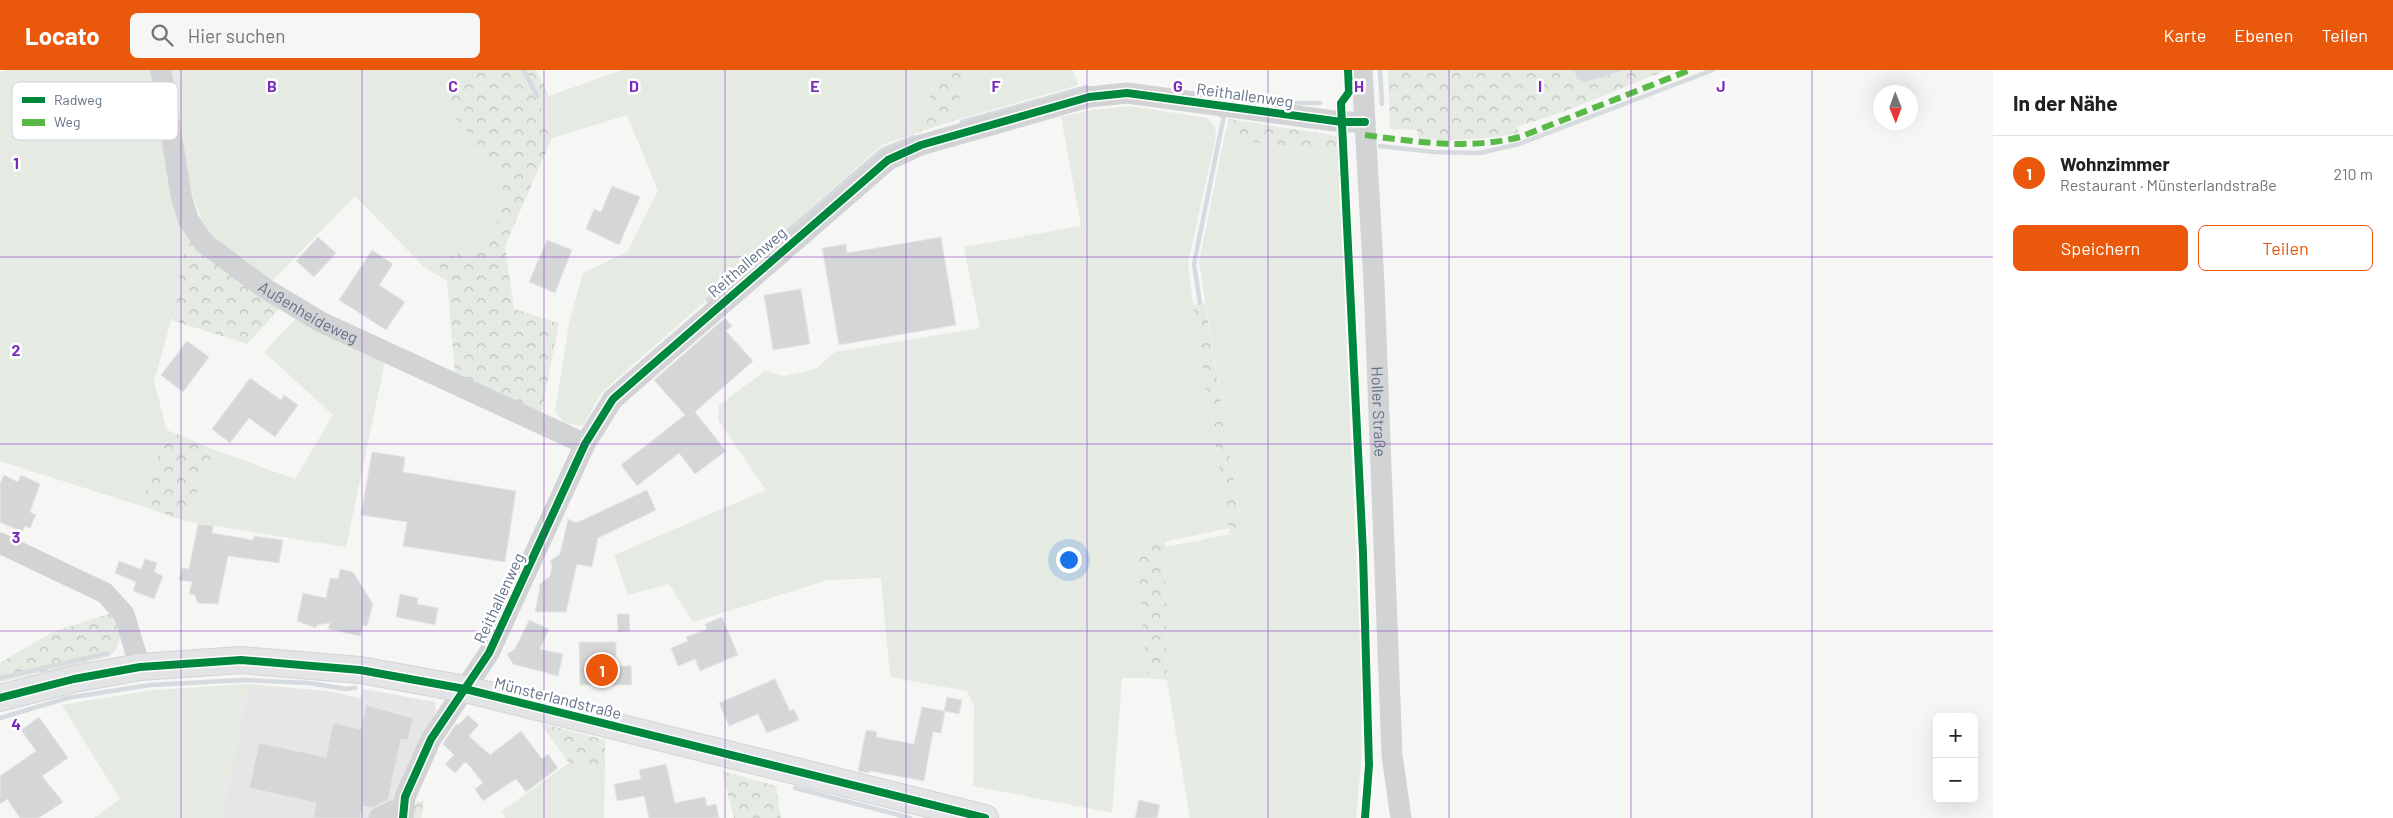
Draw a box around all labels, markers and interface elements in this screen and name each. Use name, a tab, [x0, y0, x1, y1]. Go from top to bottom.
search box	[130, 13, 480, 58]
text: Locato	[25, 21, 100, 50]
icon: search	[148, 21, 176, 49]
text: Hier suchen	[188, 24, 286, 47]
text: Karte	[2163, 24, 2206, 46]
text: Ebenen	[2234, 24, 2293, 46]
text: Teilen	[2321, 24, 2368, 46]
text: B	[267, 76, 277, 95]
text: C	[448, 76, 458, 95]
text: D	[629, 76, 639, 95]
text: E	[810, 76, 820, 95]
text: F	[992, 76, 1001, 95]
text: G	[1173, 76, 1183, 95]
text: H	[1354, 76, 1364, 95]
text: I	[1538, 76, 1542, 95]
text: J	[1716, 76, 1726, 95]
street label: Reithallenweg	[1195, 78, 1295, 111]
legend	[12, 82, 178, 140]
north arrow	[1873, 85, 1918, 130]
text: In der Nähe	[2013, 90, 2118, 115]
text: Radweg	[54, 91, 102, 108]
text: Weg	[54, 113, 81, 130]
text: Wohnzimmer	[2060, 152, 2170, 175]
text: 1	[13, 153, 19, 172]
text: 1	[2026, 164, 2032, 183]
text: 210 m	[2334, 164, 2373, 183]
text: Restaurant · Münsterlandstraße	[2060, 175, 2277, 194]
street label: Reithallenweg	[704, 222, 790, 301]
button: Speichern	[2013, 225, 2188, 271]
button: Teilen	[2198, 225, 2373, 271]
street label: Außenheideweg	[255, 277, 361, 347]
text: 2	[12, 340, 21, 359]
street label: Holler Straße	[1368, 366, 1391, 457]
text: 3	[12, 527, 20, 546]
your location	[1056, 547, 1082, 573]
street label: Reithallenweg	[469, 549, 528, 646]
pin: 1	[586, 651, 618, 689]
street label: Münsterlandstraße	[493, 673, 624, 722]
map controls	[1933, 713, 1978, 803]
button: +	[1933, 713, 1978, 758]
text: 4	[11, 714, 21, 733]
button: −	[1933, 758, 1978, 803]

